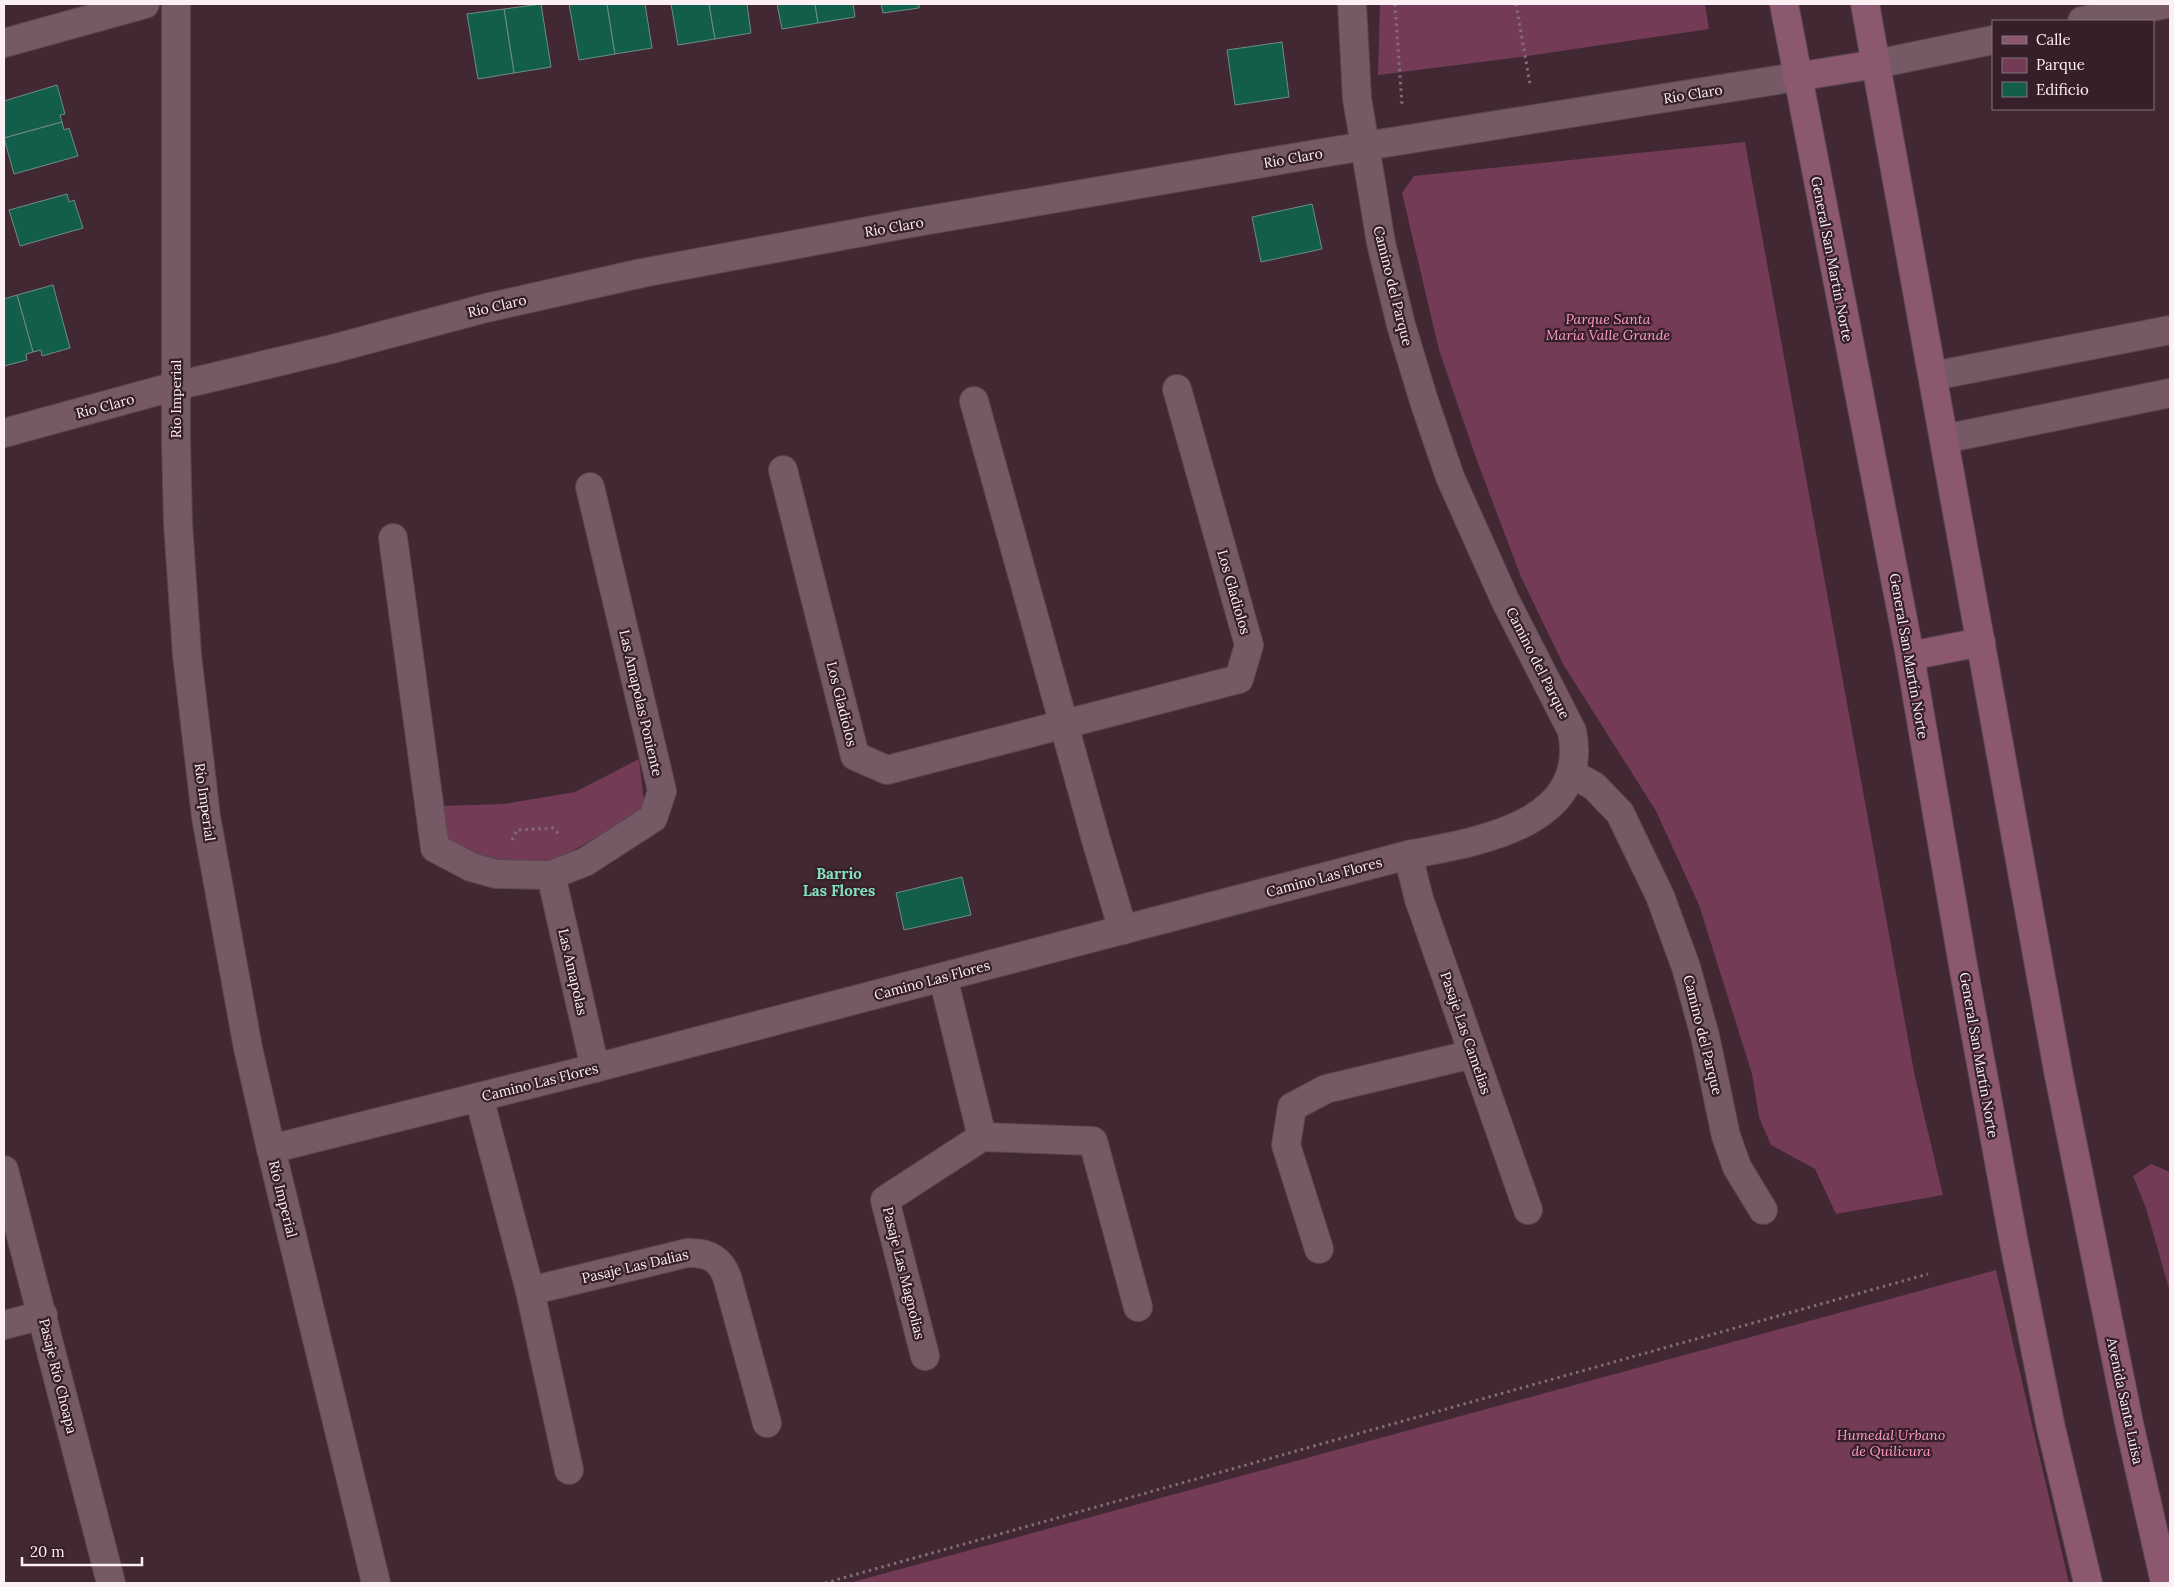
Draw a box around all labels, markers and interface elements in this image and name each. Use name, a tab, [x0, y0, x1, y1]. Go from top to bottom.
legend	[1992, 20, 2154, 110]
text: Calle	[2036, 30, 2071, 49]
text: Parque	[2036, 55, 2085, 74]
street label: Río Claro	[1662, 80, 1724, 108]
text: Edificio	[2036, 80, 2089, 99]
street label: Río Claro	[1262, 144, 1324, 172]
street label: General San Martín Norte	[1807, 175, 1857, 344]
street label: Río Claro	[863, 213, 925, 241]
street label: Camino del Parque	[1369, 224, 1417, 348]
street label: Río Claro	[466, 291, 528, 321]
park label: Parque Santa María Valle Grande	[1546, 310, 1670, 344]
street label: Río Imperial	[167, 359, 185, 438]
street label: Río Claro	[74, 390, 136, 422]
street label: Los Gladiolos	[1213, 548, 1255, 636]
street label: General San Martín Norte	[1886, 572, 1933, 741]
street label: Camino del Parque	[1502, 604, 1574, 722]
street label: Las Amapolas Poniente	[615, 628, 667, 778]
street label: Los Gladiolos	[823, 660, 861, 748]
street label: Río Imperial	[191, 762, 219, 842]
street label: Camino Las Flores	[1264, 853, 1384, 901]
district label: Barrio Las Flores	[803, 864, 875, 900]
street label: Las Amapolas	[554, 927, 592, 1017]
street label: Camino Las Flores	[872, 956, 992, 1004]
street label: Pasaje Las Camelias	[1437, 969, 1495, 1097]
street label: General San Martín Norte	[1956, 971, 2003, 1140]
street label: Camino del Parque	[1679, 973, 1727, 1097]
street label: Camino Las Flores	[480, 1059, 600, 1105]
street label: Río Imperial	[265, 1159, 301, 1240]
street label: Pasaje Las Magnolias	[879, 1205, 929, 1341]
street label: Pasaje Las Dalias	[580, 1245, 690, 1287]
street label: Pasaje Río Choapa	[35, 1317, 81, 1435]
street label: Avenida Santa Luisa	[2103, 1335, 2147, 1466]
park label: Humedal Urbano de Quilicura	[1837, 1426, 1945, 1460]
scale bar	[22, 1534, 142, 1566]
text: 20 m	[30, 1542, 65, 1561]

